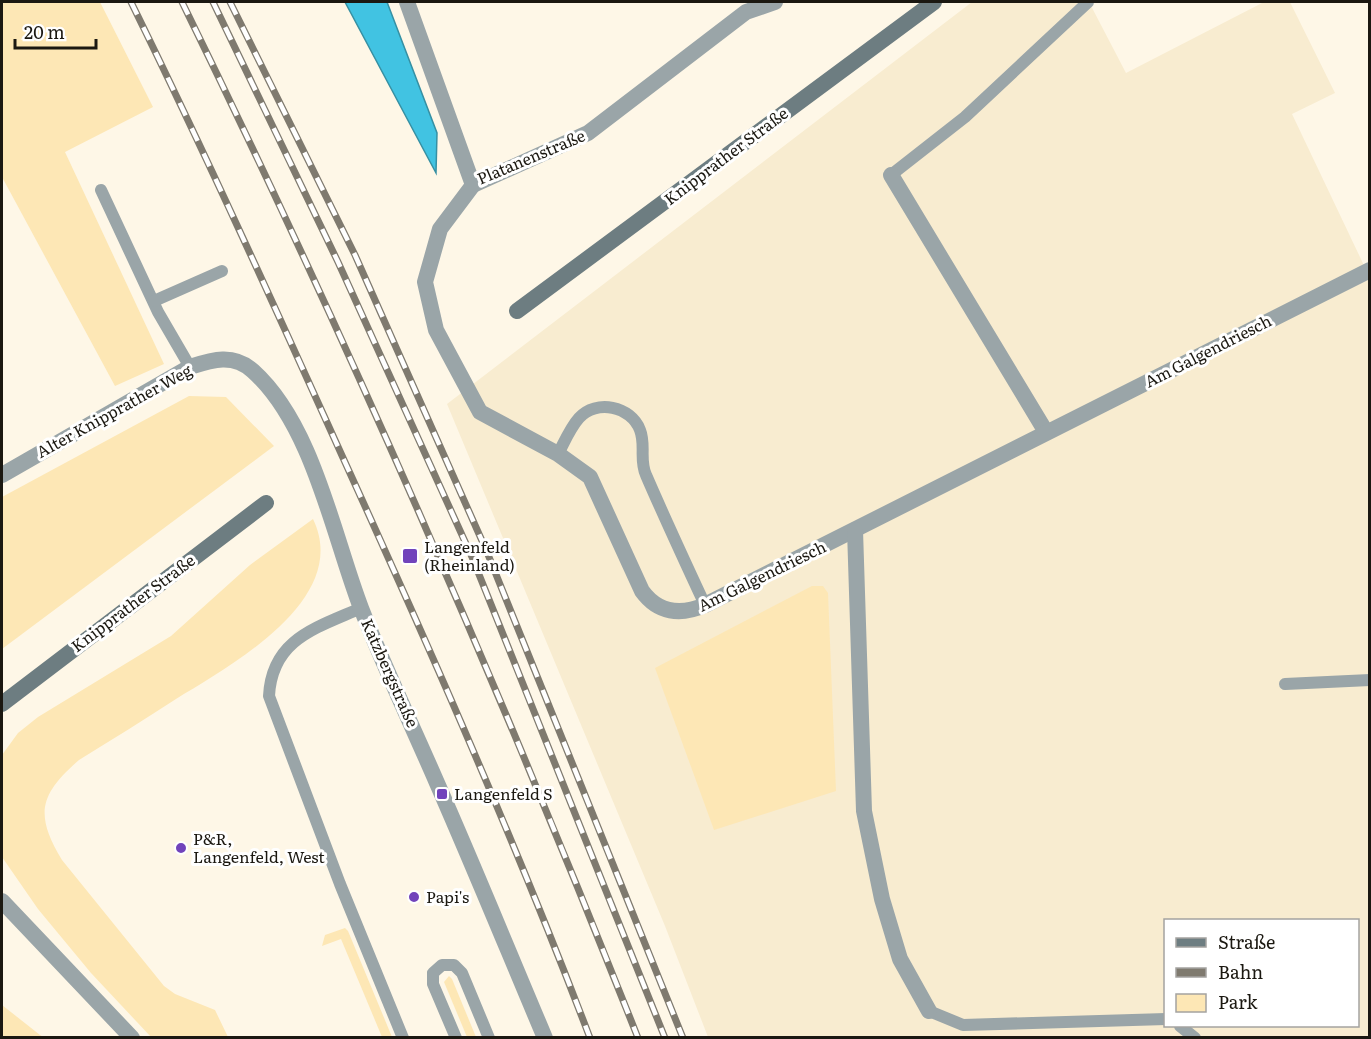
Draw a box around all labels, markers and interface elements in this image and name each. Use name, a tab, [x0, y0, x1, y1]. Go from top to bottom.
scale bar	[15, 12, 96, 50]
text: 20 m	[24, 18, 65, 45]
street label: Knipprather Straße	[658, 101, 792, 210]
street label: Platanenstraße	[473, 122, 588, 190]
street label: Am Galgendriesch	[1140, 308, 1276, 393]
street label: Alter Knipprather Weg	[31, 357, 196, 463]
place label: Langenfeld (Rheinland)	[424, 534, 515, 576]
street label: Am Galgendriesch	[693, 534, 830, 617]
marker: Langenfeld (Rheinland)	[401, 547, 419, 565]
street label: Knipprather Straße	[65, 548, 199, 657]
street label: Katzbergstraße	[356, 614, 426, 731]
place label: Langenfeld S	[454, 781, 552, 805]
marker: Langenfeld S	[435, 787, 449, 801]
place label: P&R, Langenfeld, West	[193, 826, 325, 868]
marker: P&R, Langenfeld, West	[174, 841, 188, 855]
place label: Papi's	[426, 884, 469, 908]
marker: Papi's	[407, 890, 421, 904]
legend	[1164, 919, 1359, 1027]
text: Straße	[1218, 928, 1275, 955]
text: Bahn	[1218, 958, 1263, 985]
text: Park	[1218, 988, 1259, 1015]

